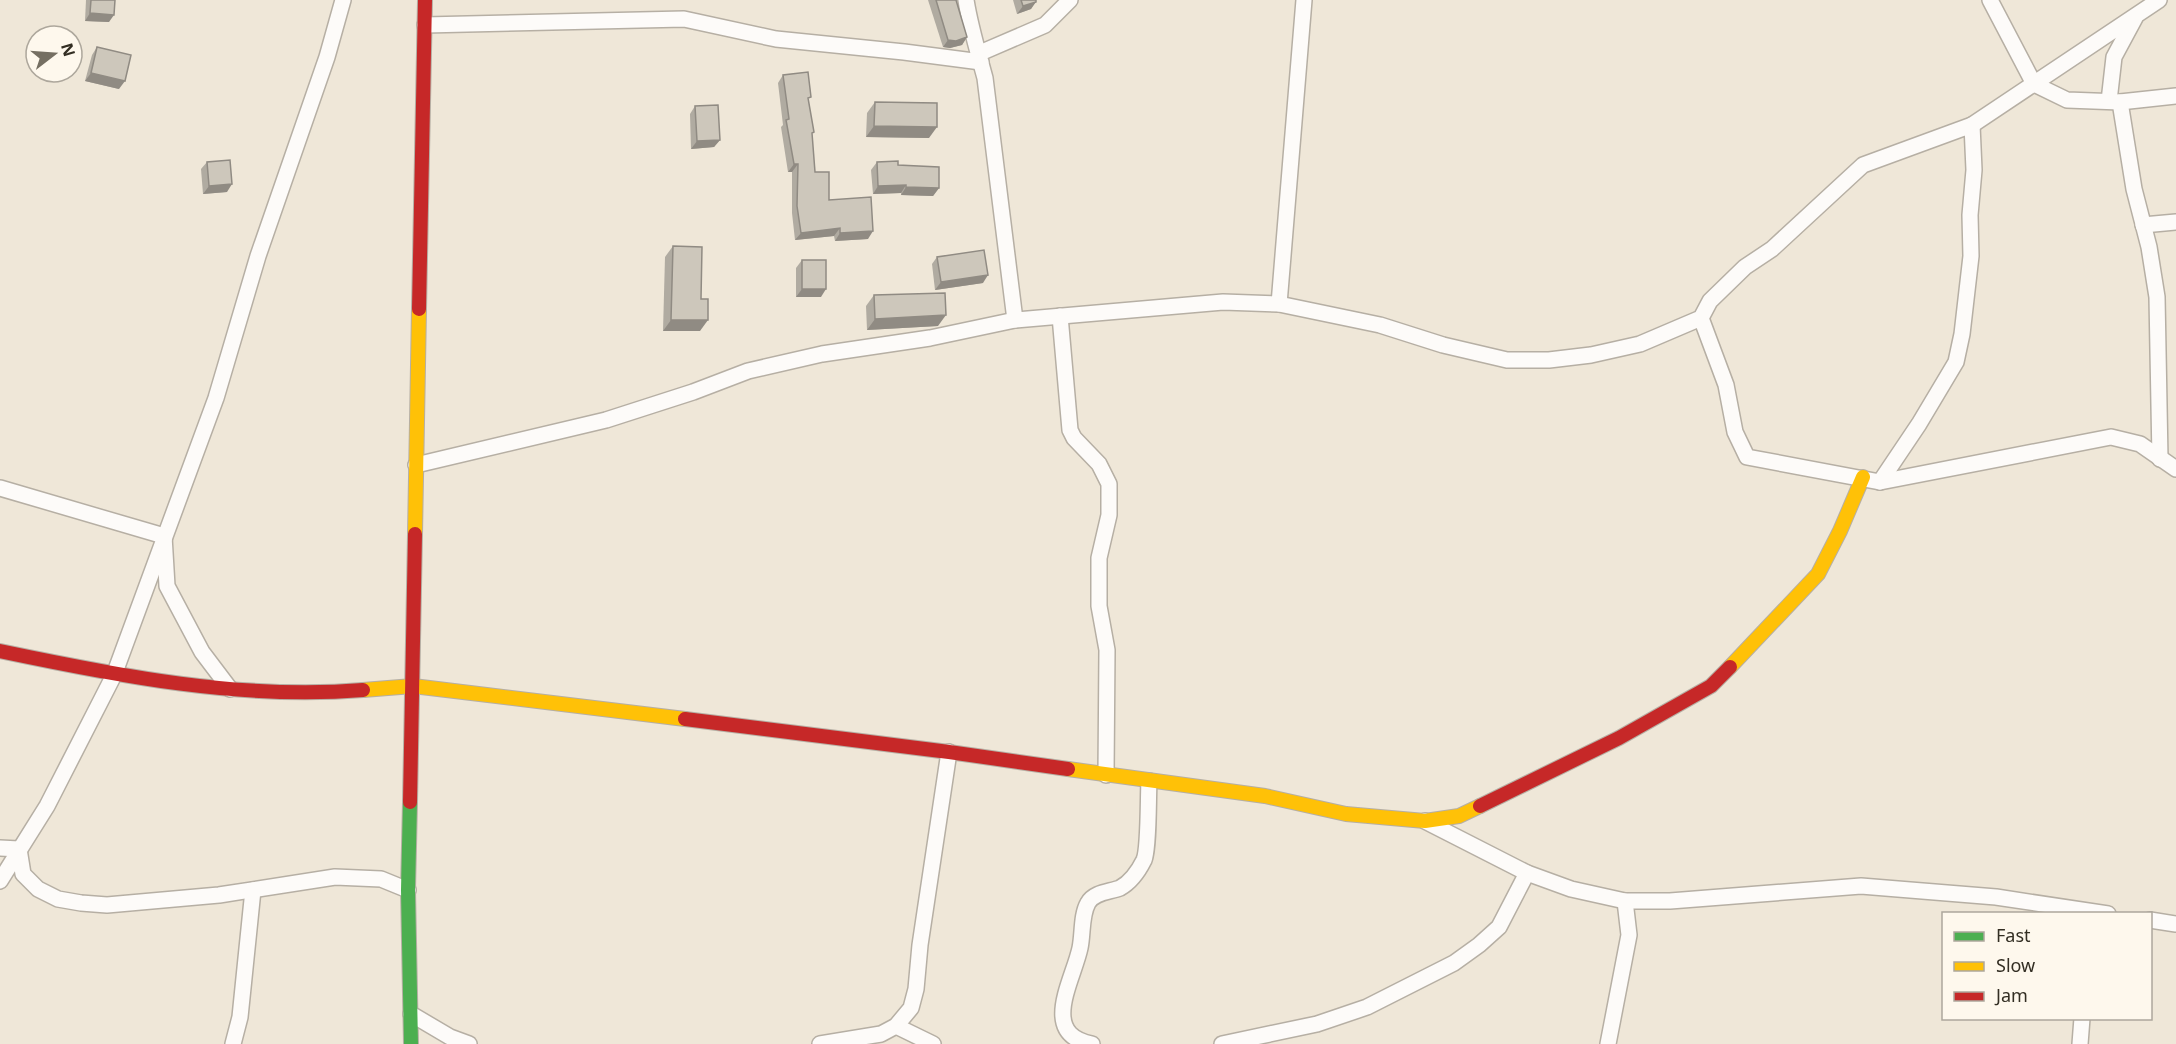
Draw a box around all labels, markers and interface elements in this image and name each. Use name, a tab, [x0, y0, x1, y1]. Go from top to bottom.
north arrow	[24, 24, 84, 84]
text: N	[56, 40, 81, 59]
legend	[1942, 912, 2152, 1020]
text: Fast	[1996, 923, 2031, 947]
text: Slow	[1996, 953, 2035, 977]
text: Jam	[1994, 983, 2028, 1007]

